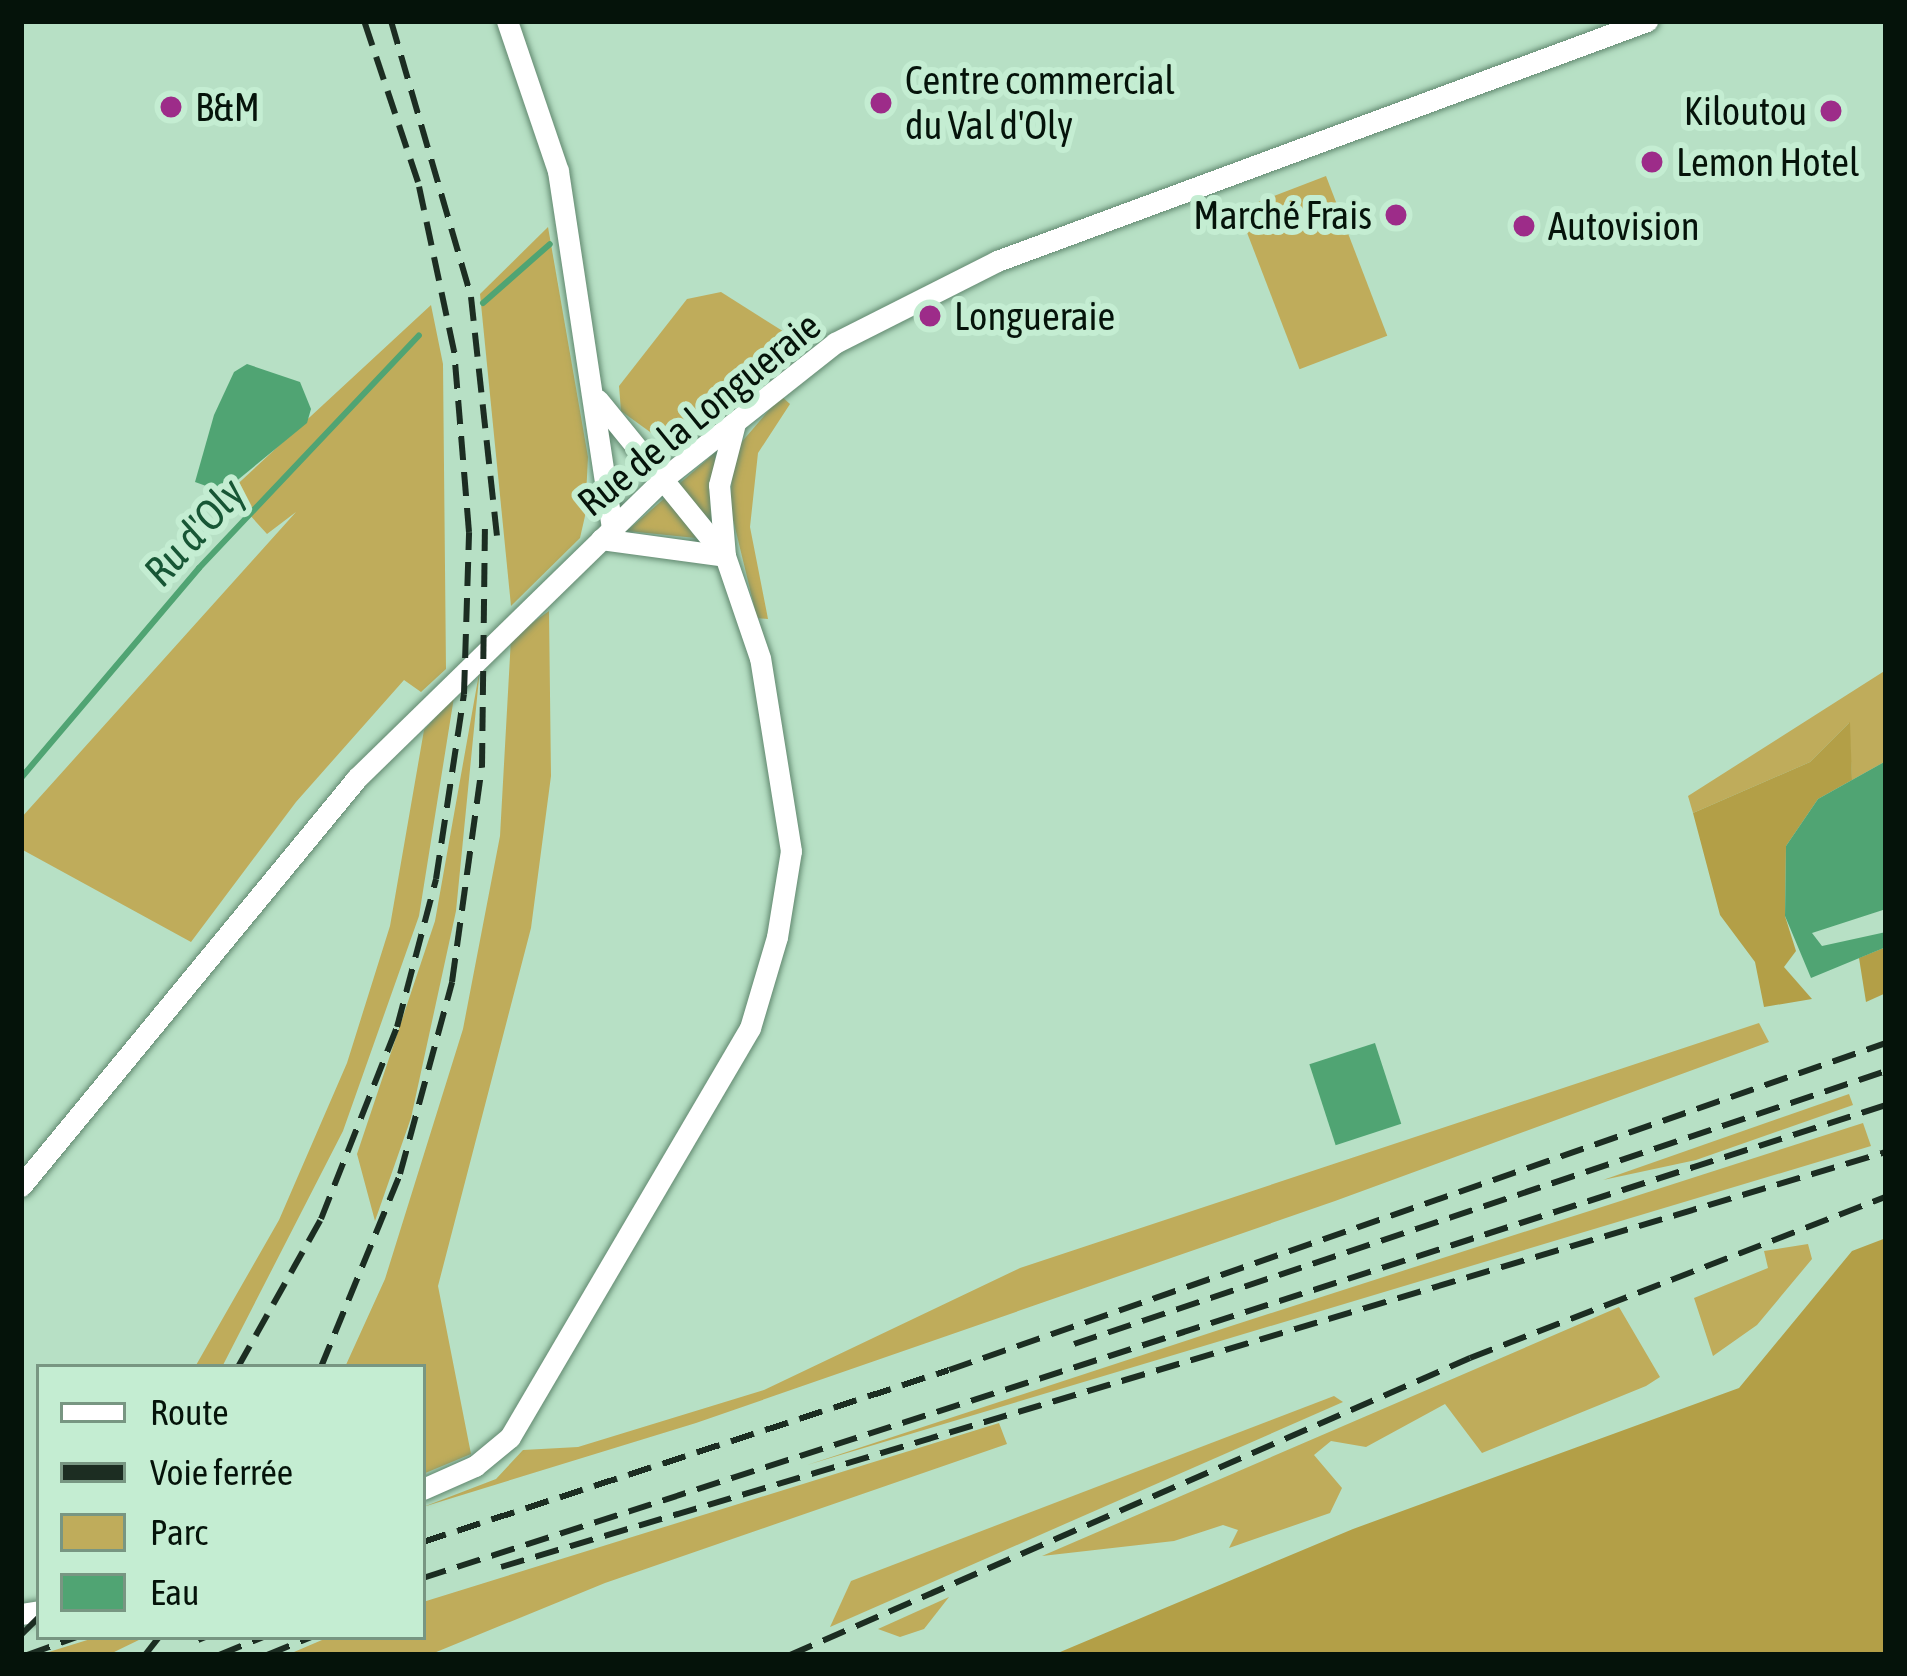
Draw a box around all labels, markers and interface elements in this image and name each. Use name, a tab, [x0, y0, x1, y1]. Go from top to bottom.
place label: Centre commercial du Val d'Oly	[905, 58, 1175, 149]
place label: B&M	[195, 84, 260, 130]
place label: Kiloutou	[1684, 88, 1807, 134]
marker: Centre commercial du Val d'Oly	[868, 90, 894, 116]
marker: B&M	[158, 94, 184, 120]
marker: Kiloutou	[1818, 98, 1844, 124]
place label: Lemon Hotel	[1676, 139, 1859, 185]
marker: Lemon Hotel	[1639, 149, 1665, 175]
place label: Marché Frais	[1193, 192, 1372, 238]
marker: Marché Frais	[1383, 202, 1409, 228]
place label: Autovision	[1548, 203, 1700, 249]
marker: Autovision	[1511, 213, 1537, 239]
place label: Longueraie	[954, 293, 1115, 339]
street label: Rue de la Longueraie	[569, 302, 829, 526]
marker: Longueraie	[917, 303, 943, 329]
water label: Ru d'Oly	[133, 468, 255, 596]
legend	[36, 1364, 426, 1640]
text: Route	[150, 1391, 229, 1433]
text: Voie ferrée	[150, 1451, 293, 1493]
text: Parc	[150, 1511, 208, 1553]
text: Eau	[150, 1571, 199, 1613]

